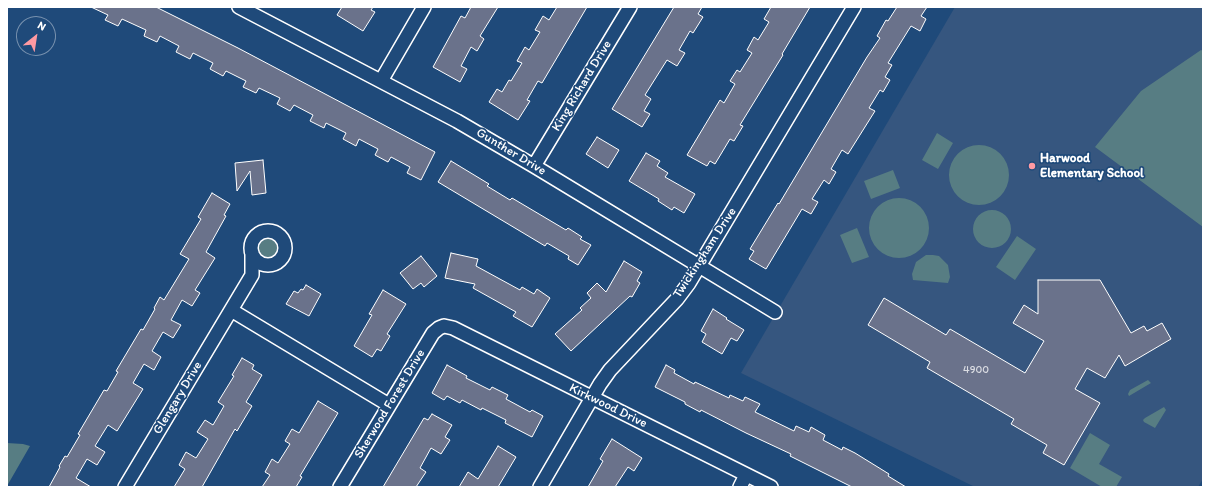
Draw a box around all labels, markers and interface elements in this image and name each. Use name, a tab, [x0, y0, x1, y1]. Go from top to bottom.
north arrow	[16, 16, 56, 56]
text: N	[35, 19, 48, 34]
street label: King Richard Drive	[549, 38, 615, 134]
street label: Gunther Drive	[473, 125, 549, 179]
place label: Harwood Elementary School	[1040, 151, 1144, 182]
marker: Harwood Elementary School	[1027, 161, 1037, 171]
street label: Twickingham Drive	[670, 205, 740, 301]
street label: Sherwood Forest Drive	[351, 347, 429, 461]
street label: Glengary Drive	[150, 359, 206, 437]
house number: 4900	[963, 363, 989, 377]
street label: Kirkwood Drive	[566, 380, 650, 432]

